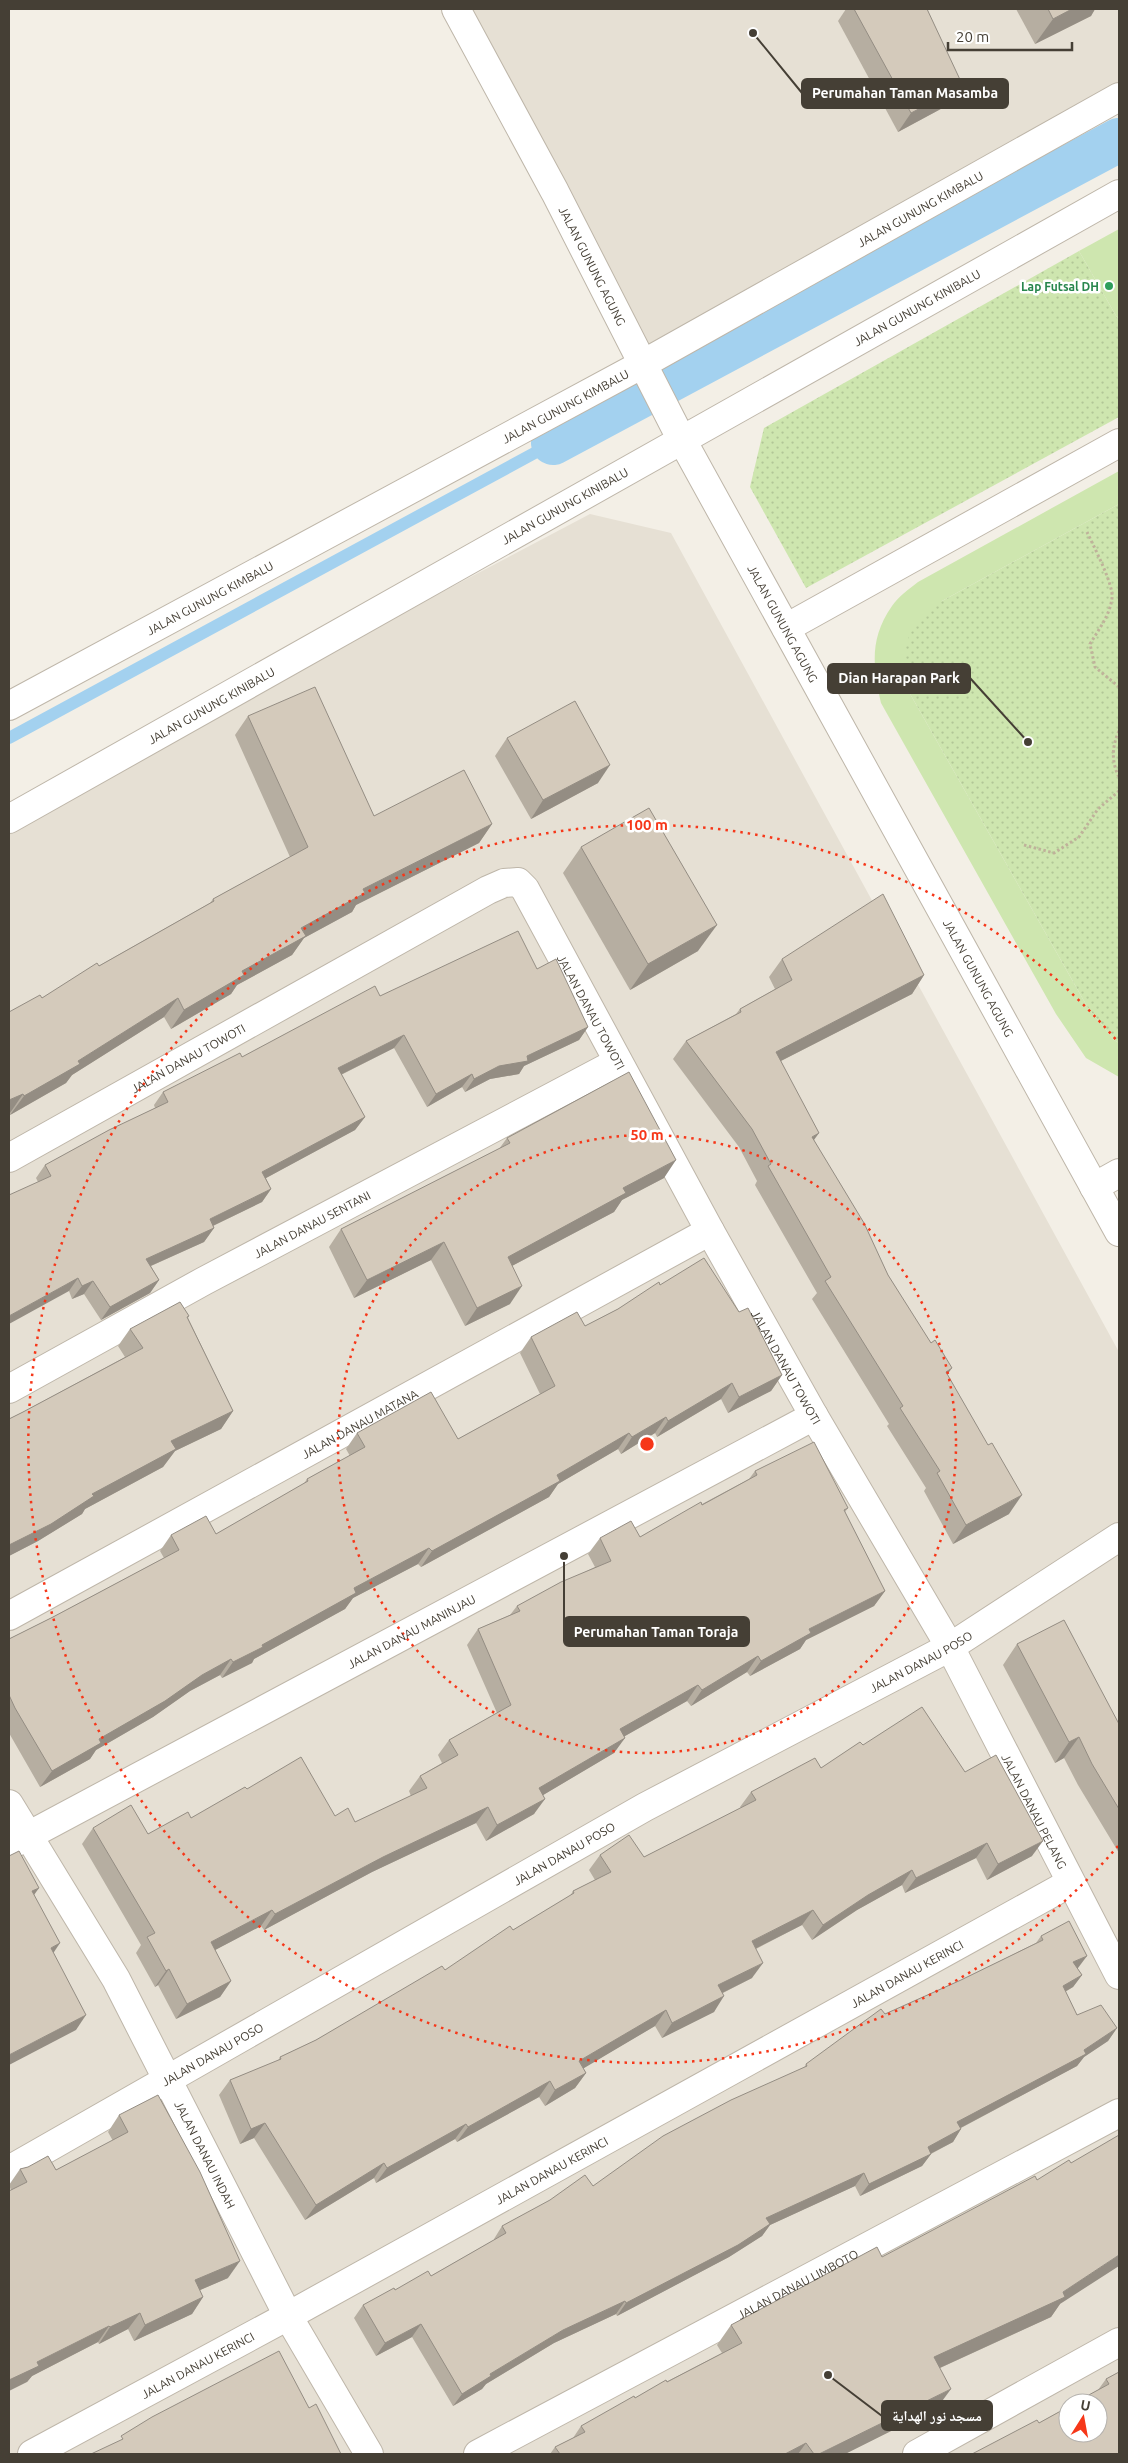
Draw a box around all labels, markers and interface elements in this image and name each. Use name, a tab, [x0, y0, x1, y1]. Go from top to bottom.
scale bar	[948, 20, 1072, 52]
text: 20 m	[956, 28, 989, 45]
callout: Perumahan Taman Masamba	[802, 79, 1008, 108]
text: Perumahan Taman Masamba	[812, 85, 998, 101]
street label: JALAN GUNUNG KIMBALU	[855, 168, 985, 249]
street label: JALAN GUNUNG AGUNG	[557, 204, 629, 328]
street label: JALAN GUNUNG KINIBALU	[851, 267, 982, 348]
place label: Lap Futsal DH	[1021, 280, 1099, 293]
marker: Lap Futsal DH	[1103, 280, 1115, 292]
street label: JALAN GUNUNG KIMBALU	[500, 366, 631, 445]
street label: JALAN GUNUNG KINIBALU	[499, 465, 630, 546]
street label: JALAN GUNUNG KIMBALU	[144, 558, 275, 637]
street label: JALAN GUNUNG AGUNG	[746, 562, 821, 684]
street label: JALAN GUNUNG KINIBALU	[146, 664, 277, 746]
callout: Dian Harapan Park	[828, 664, 970, 693]
text: Dian Harapan Park	[838, 670, 960, 686]
text: 100 m	[626, 816, 668, 833]
street label: JALAN GUNUNG AGUNG	[941, 917, 1016, 1039]
street label: JALAN DANAU TOWOTI	[555, 952, 628, 1072]
street label: JALAN DANAU TOWOTI	[129, 1021, 247, 1095]
text: 50 m	[630, 1126, 664, 1143]
street label: JALAN DANAU SENTANI	[251, 1188, 372, 1260]
street label: JALAN DANAU TOWOTI	[749, 1308, 824, 1426]
street label: JALAN DANAU MATANA	[299, 1386, 420, 1461]
centre of rings	[638, 1435, 656, 1453]
street label: JALAN DANAU MANINJAU	[345, 1592, 477, 1671]
callout: Perumahan Taman Toraja	[564, 1617, 749, 1646]
text: Perumahan Taman Toraja	[574, 1624, 738, 1640]
street label: JALAN DANAU POSO	[867, 1628, 974, 1695]
street label: JALAN DANAU PELANG	[1000, 1751, 1070, 1871]
street label: JALAN DANAU POSO	[511, 1819, 617, 1887]
street label: JALAN DANAU KERINCI	[848, 1937, 965, 2010]
street label: JALAN DANAU POSO	[159, 2020, 265, 2088]
street label: JALAN DANAU INDAH	[173, 2098, 238, 2210]
street label: JALAN DANAU KERINCI	[493, 2134, 610, 2206]
street label: JALAN DANAU LIMBOTO	[735, 2247, 860, 2321]
street label: JALAN DANAU KERINCI	[139, 2329, 256, 2401]
north arrow	[1058, 2393, 1108, 2443]
text: U	[1079, 2396, 1092, 2414]
callout: مسجد نور الهداية	[882, 2401, 992, 2430]
text: مسجد نور الهداية	[892, 2408, 982, 2425]

